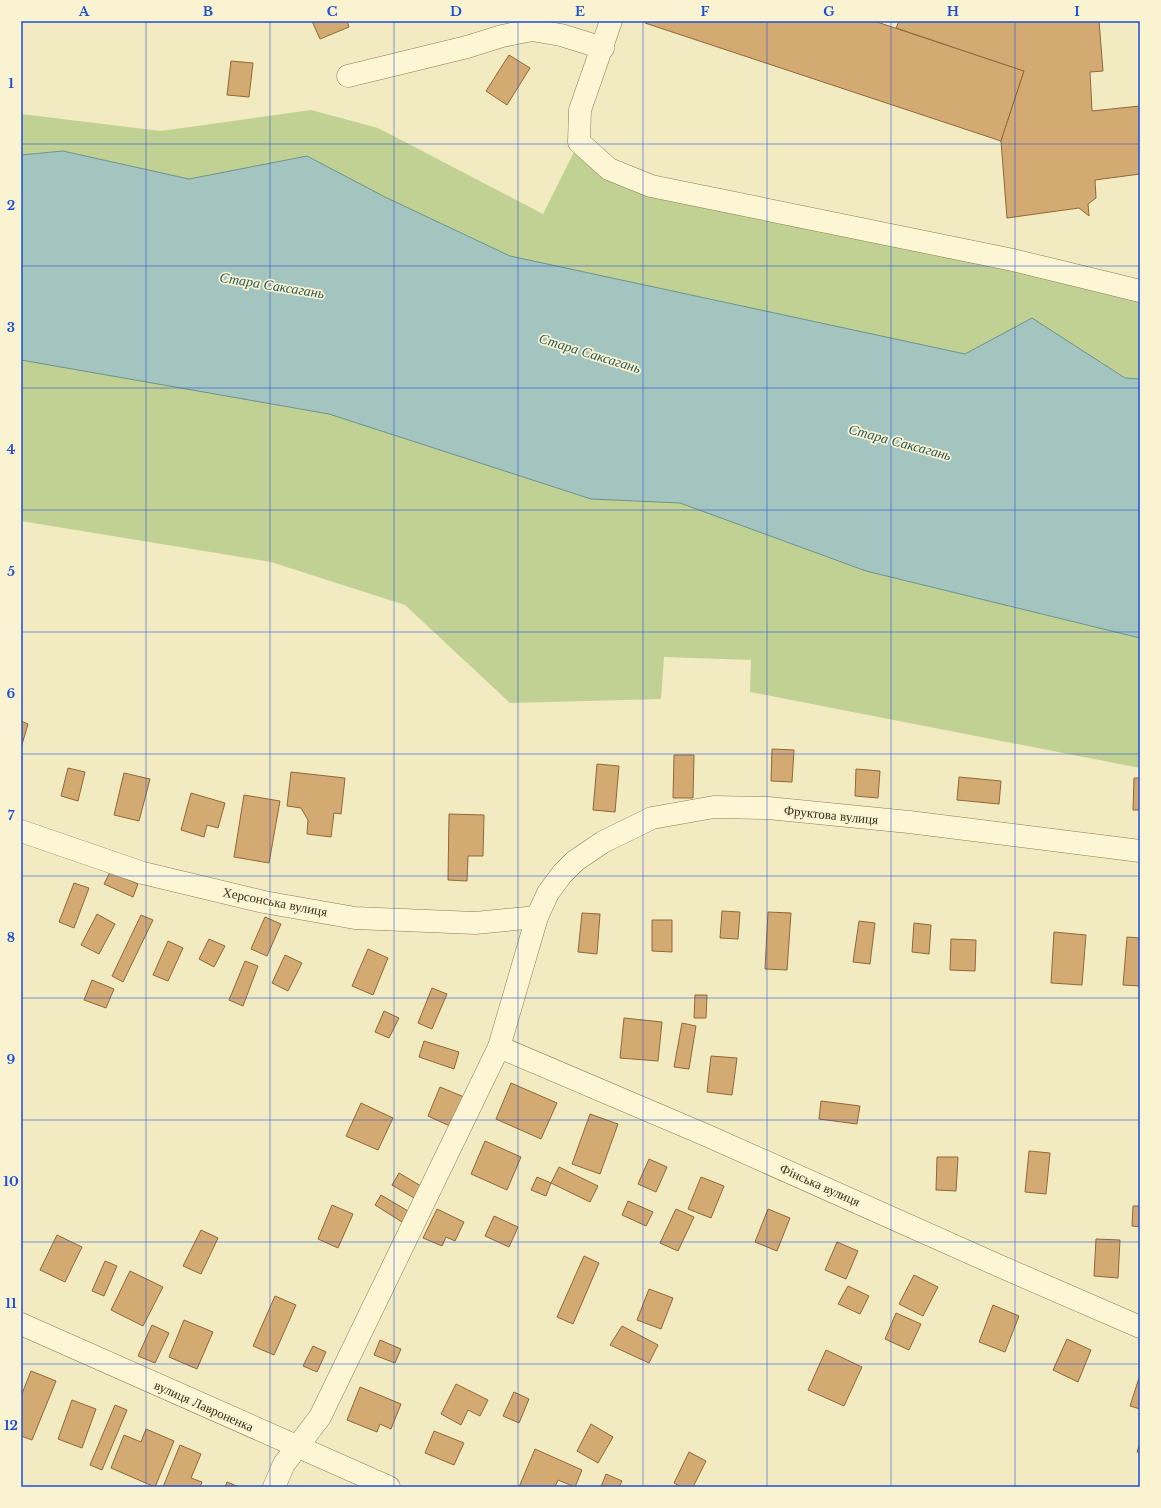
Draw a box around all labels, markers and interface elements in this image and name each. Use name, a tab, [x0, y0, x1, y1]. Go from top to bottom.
text: A	[78, 3, 90, 20]
text: B	[203, 3, 213, 20]
text: C	[327, 3, 338, 20]
text: D	[450, 3, 462, 20]
text: E	[575, 3, 585, 20]
text: F	[701, 3, 710, 20]
text: G	[823, 3, 835, 20]
text: H	[947, 3, 959, 20]
text: I	[1074, 3, 1080, 20]
text: 1	[8, 75, 14, 92]
text: 2	[7, 197, 15, 214]
water label: Стара Саксагань	[218, 268, 326, 302]
text: 3	[7, 319, 15, 336]
water label: Стара Саксагань	[537, 329, 643, 377]
water label: Стара Саксагань	[847, 420, 953, 464]
text: 4	[7, 441, 16, 458]
text: 5	[7, 563, 15, 580]
text: 6	[7, 685, 16, 702]
street label: Фруктова вулиця	[783, 802, 879, 828]
text: 7	[8, 807, 15, 824]
street label: Херсонська вулиця	[221, 884, 329, 920]
text: 8	[7, 929, 15, 946]
text: 9	[7, 1051, 16, 1068]
street label: Фінська вулиця	[777, 1160, 863, 1210]
text: 10	[3, 1173, 19, 1190]
text: 11	[5, 1295, 17, 1312]
street label: вулиця Лавроненка	[152, 1376, 257, 1436]
text: 12	[4, 1417, 18, 1434]

